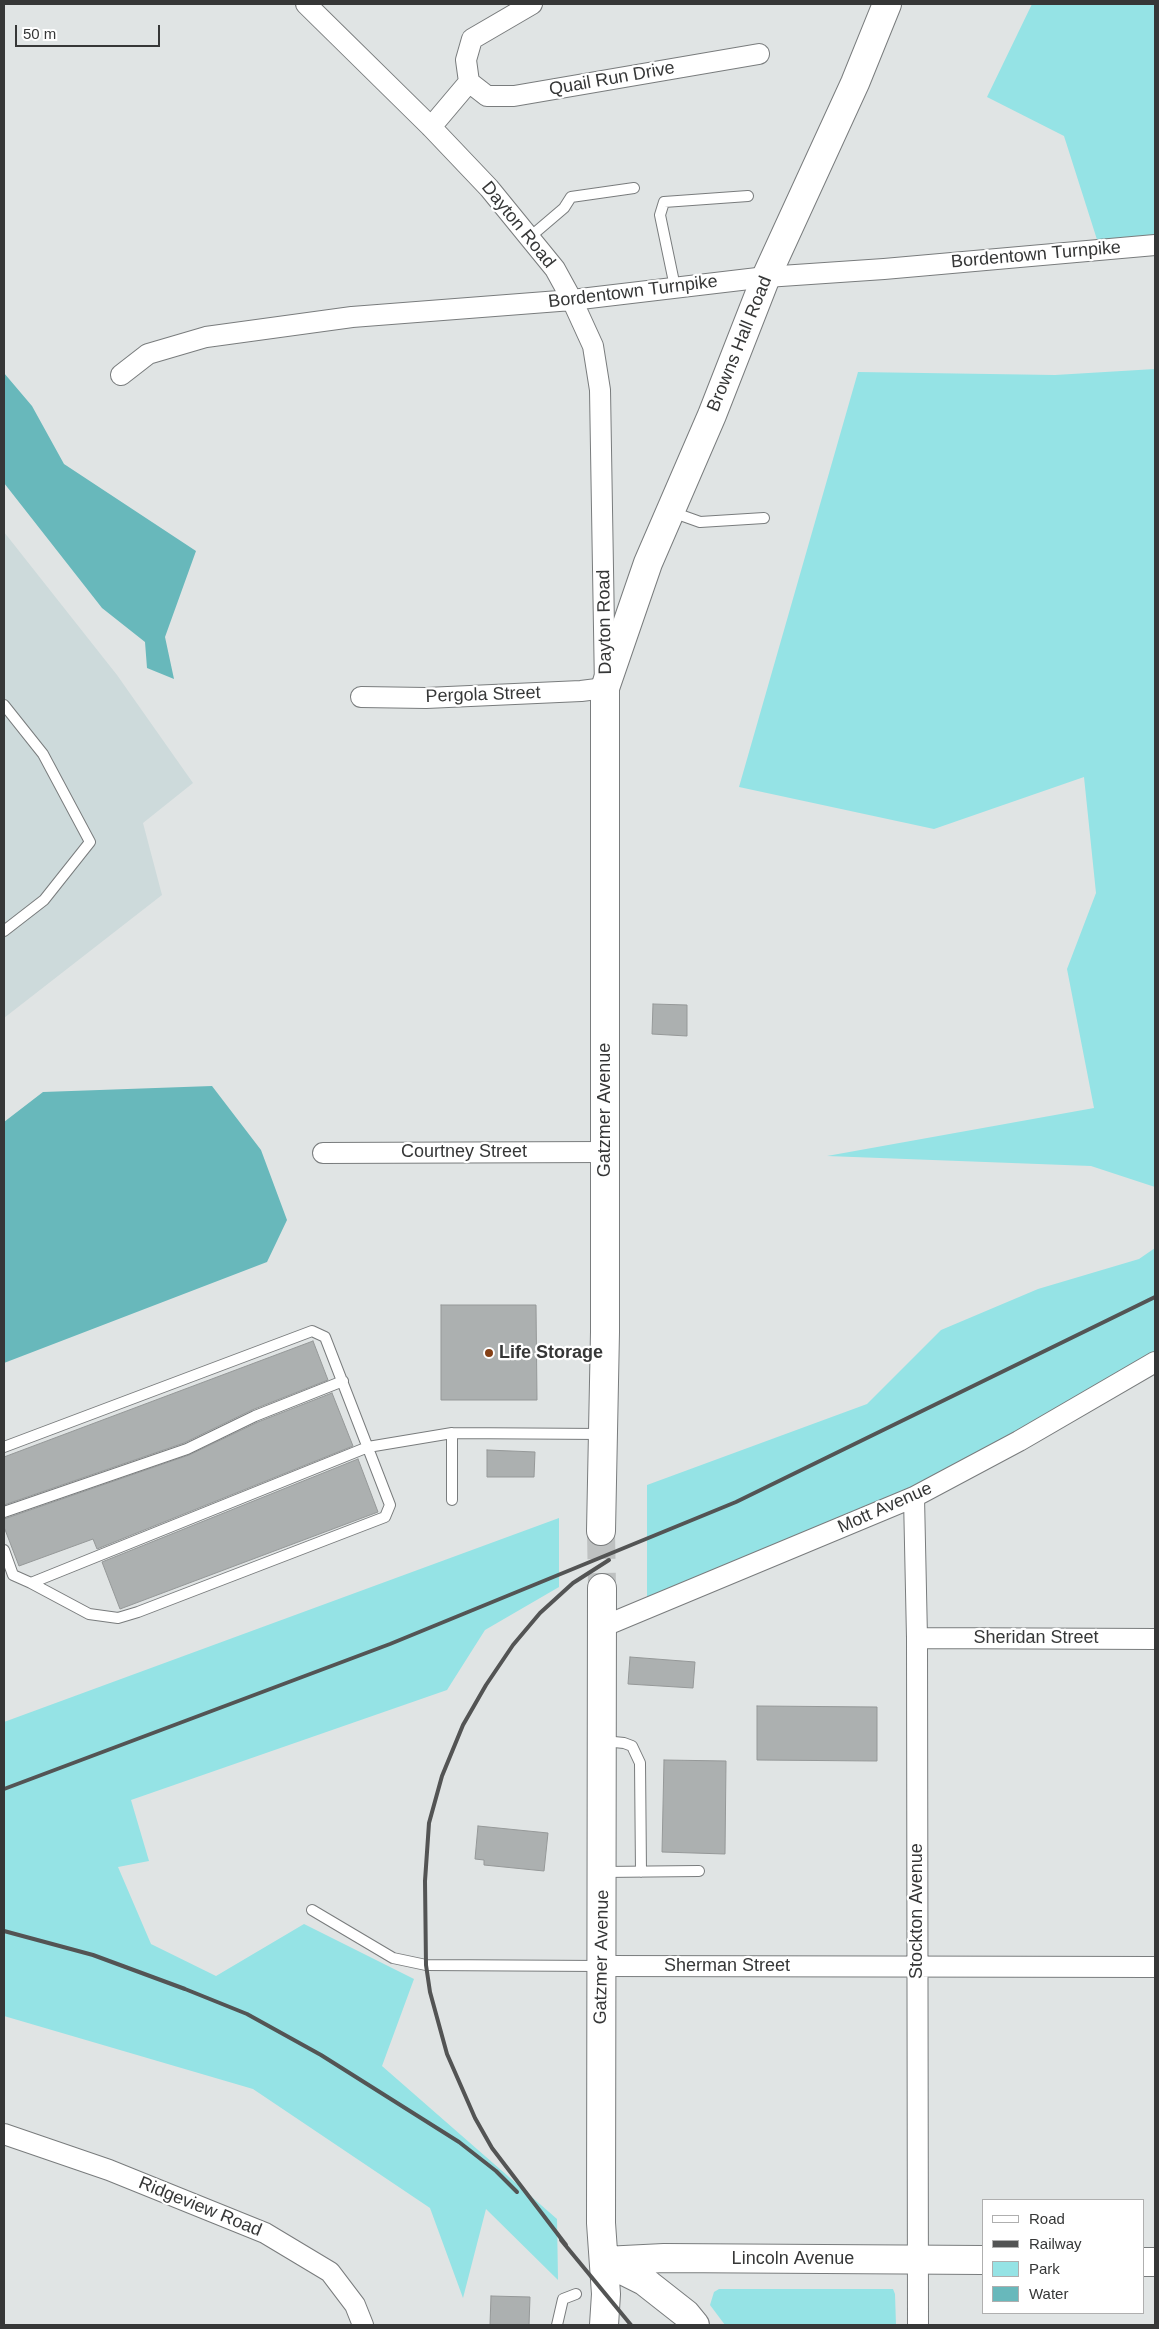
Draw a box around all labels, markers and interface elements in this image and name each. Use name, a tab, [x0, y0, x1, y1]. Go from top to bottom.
scale bar	[18, 15, 162, 47]
text: 50 m	[23, 25, 56, 42]
street label: Quail Run Drive	[548, 57, 676, 101]
street label: Dayton Road	[477, 177, 559, 273]
street label: Bordentown Turnpike	[950, 237, 1122, 273]
street label: Bordentown Turnpike	[547, 271, 719, 313]
street label: Browns Hall Road	[703, 273, 777, 415]
street label: Dayton Road	[593, 569, 617, 675]
street label: Pergola Street	[425, 682, 541, 708]
street label: Gatzmer Avenue	[594, 1043, 616, 1177]
street label: Courtney Street	[401, 1141, 527, 1163]
place label: Life Storage	[499, 1342, 603, 1364]
marker: Life Storage	[483, 1347, 495, 1359]
street label: Mott Avenue	[835, 1478, 935, 1538]
street label: Sheridan Street	[973, 1627, 1099, 1649]
street label: Stockton Avenue	[906, 1843, 928, 1979]
street label: Gatzmer Avenue	[590, 1889, 614, 2025]
street label: Sherman Street	[664, 1955, 790, 1977]
street label: Ridgeview Road	[135, 2172, 265, 2242]
legend	[982, 2199, 1144, 2314]
text: Road	[1029, 2210, 1065, 2227]
text: Railway	[1029, 2235, 1082, 2252]
street label: Lincoln Avenue	[732, 2248, 854, 2270]
text: Park	[1029, 2260, 1060, 2277]
text: Water	[1029, 2285, 1068, 2302]

